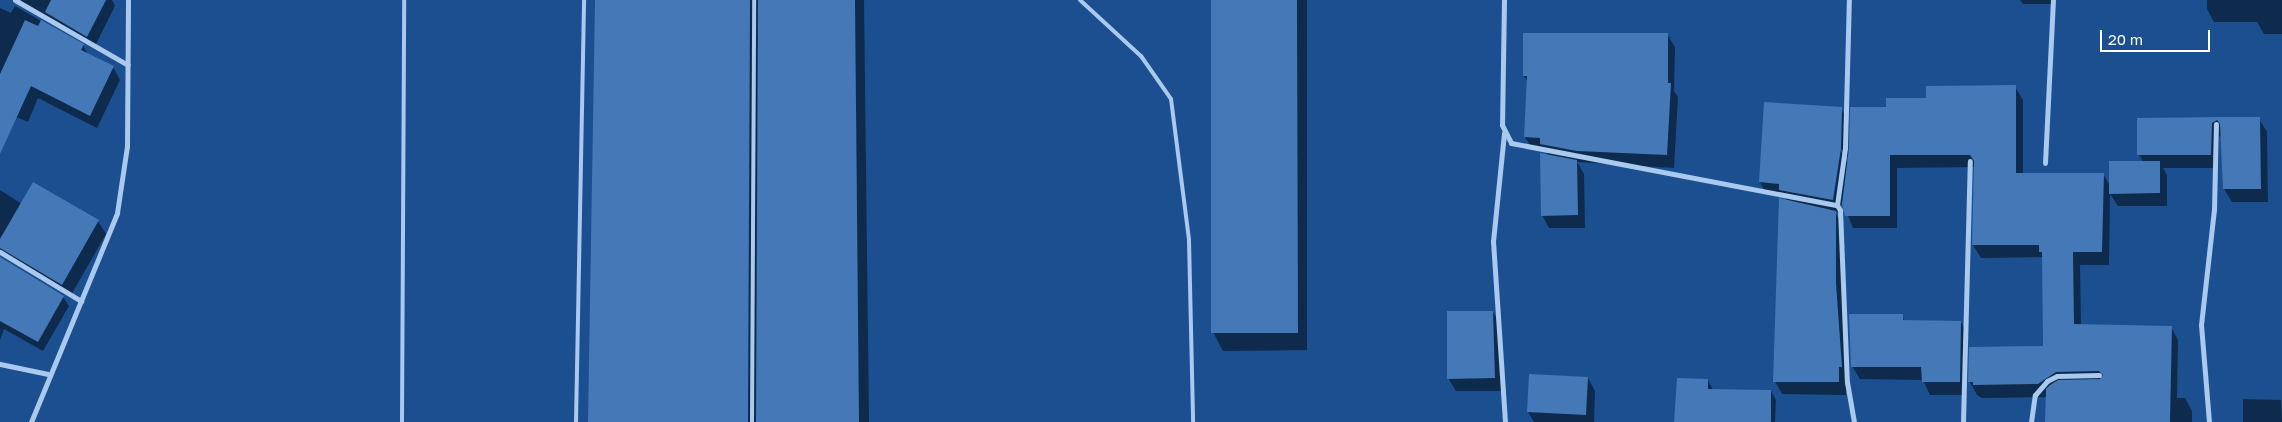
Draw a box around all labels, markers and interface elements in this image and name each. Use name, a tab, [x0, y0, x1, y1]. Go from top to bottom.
scale bar	[2102, 20, 2212, 52]
text: 20 m	[2108, 30, 2143, 48]

